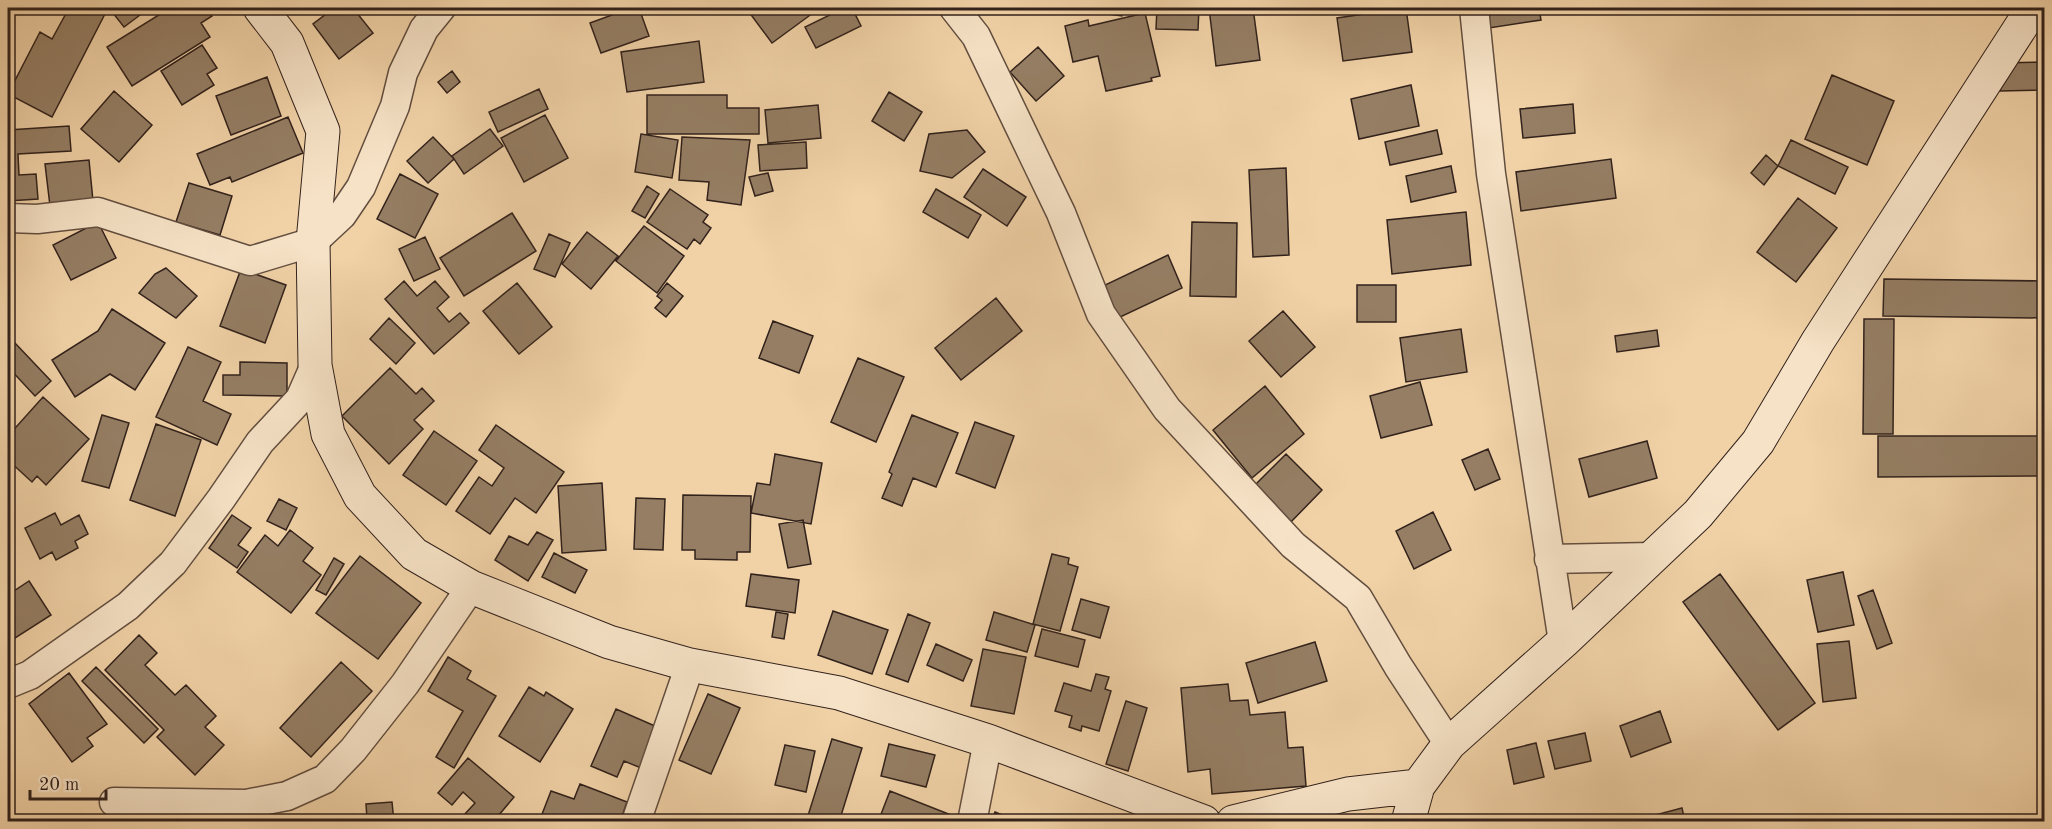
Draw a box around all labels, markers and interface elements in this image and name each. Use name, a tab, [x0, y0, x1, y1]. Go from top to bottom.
scale bar	[30, 763, 106, 801]
text: 20 m	[39, 776, 79, 794]

